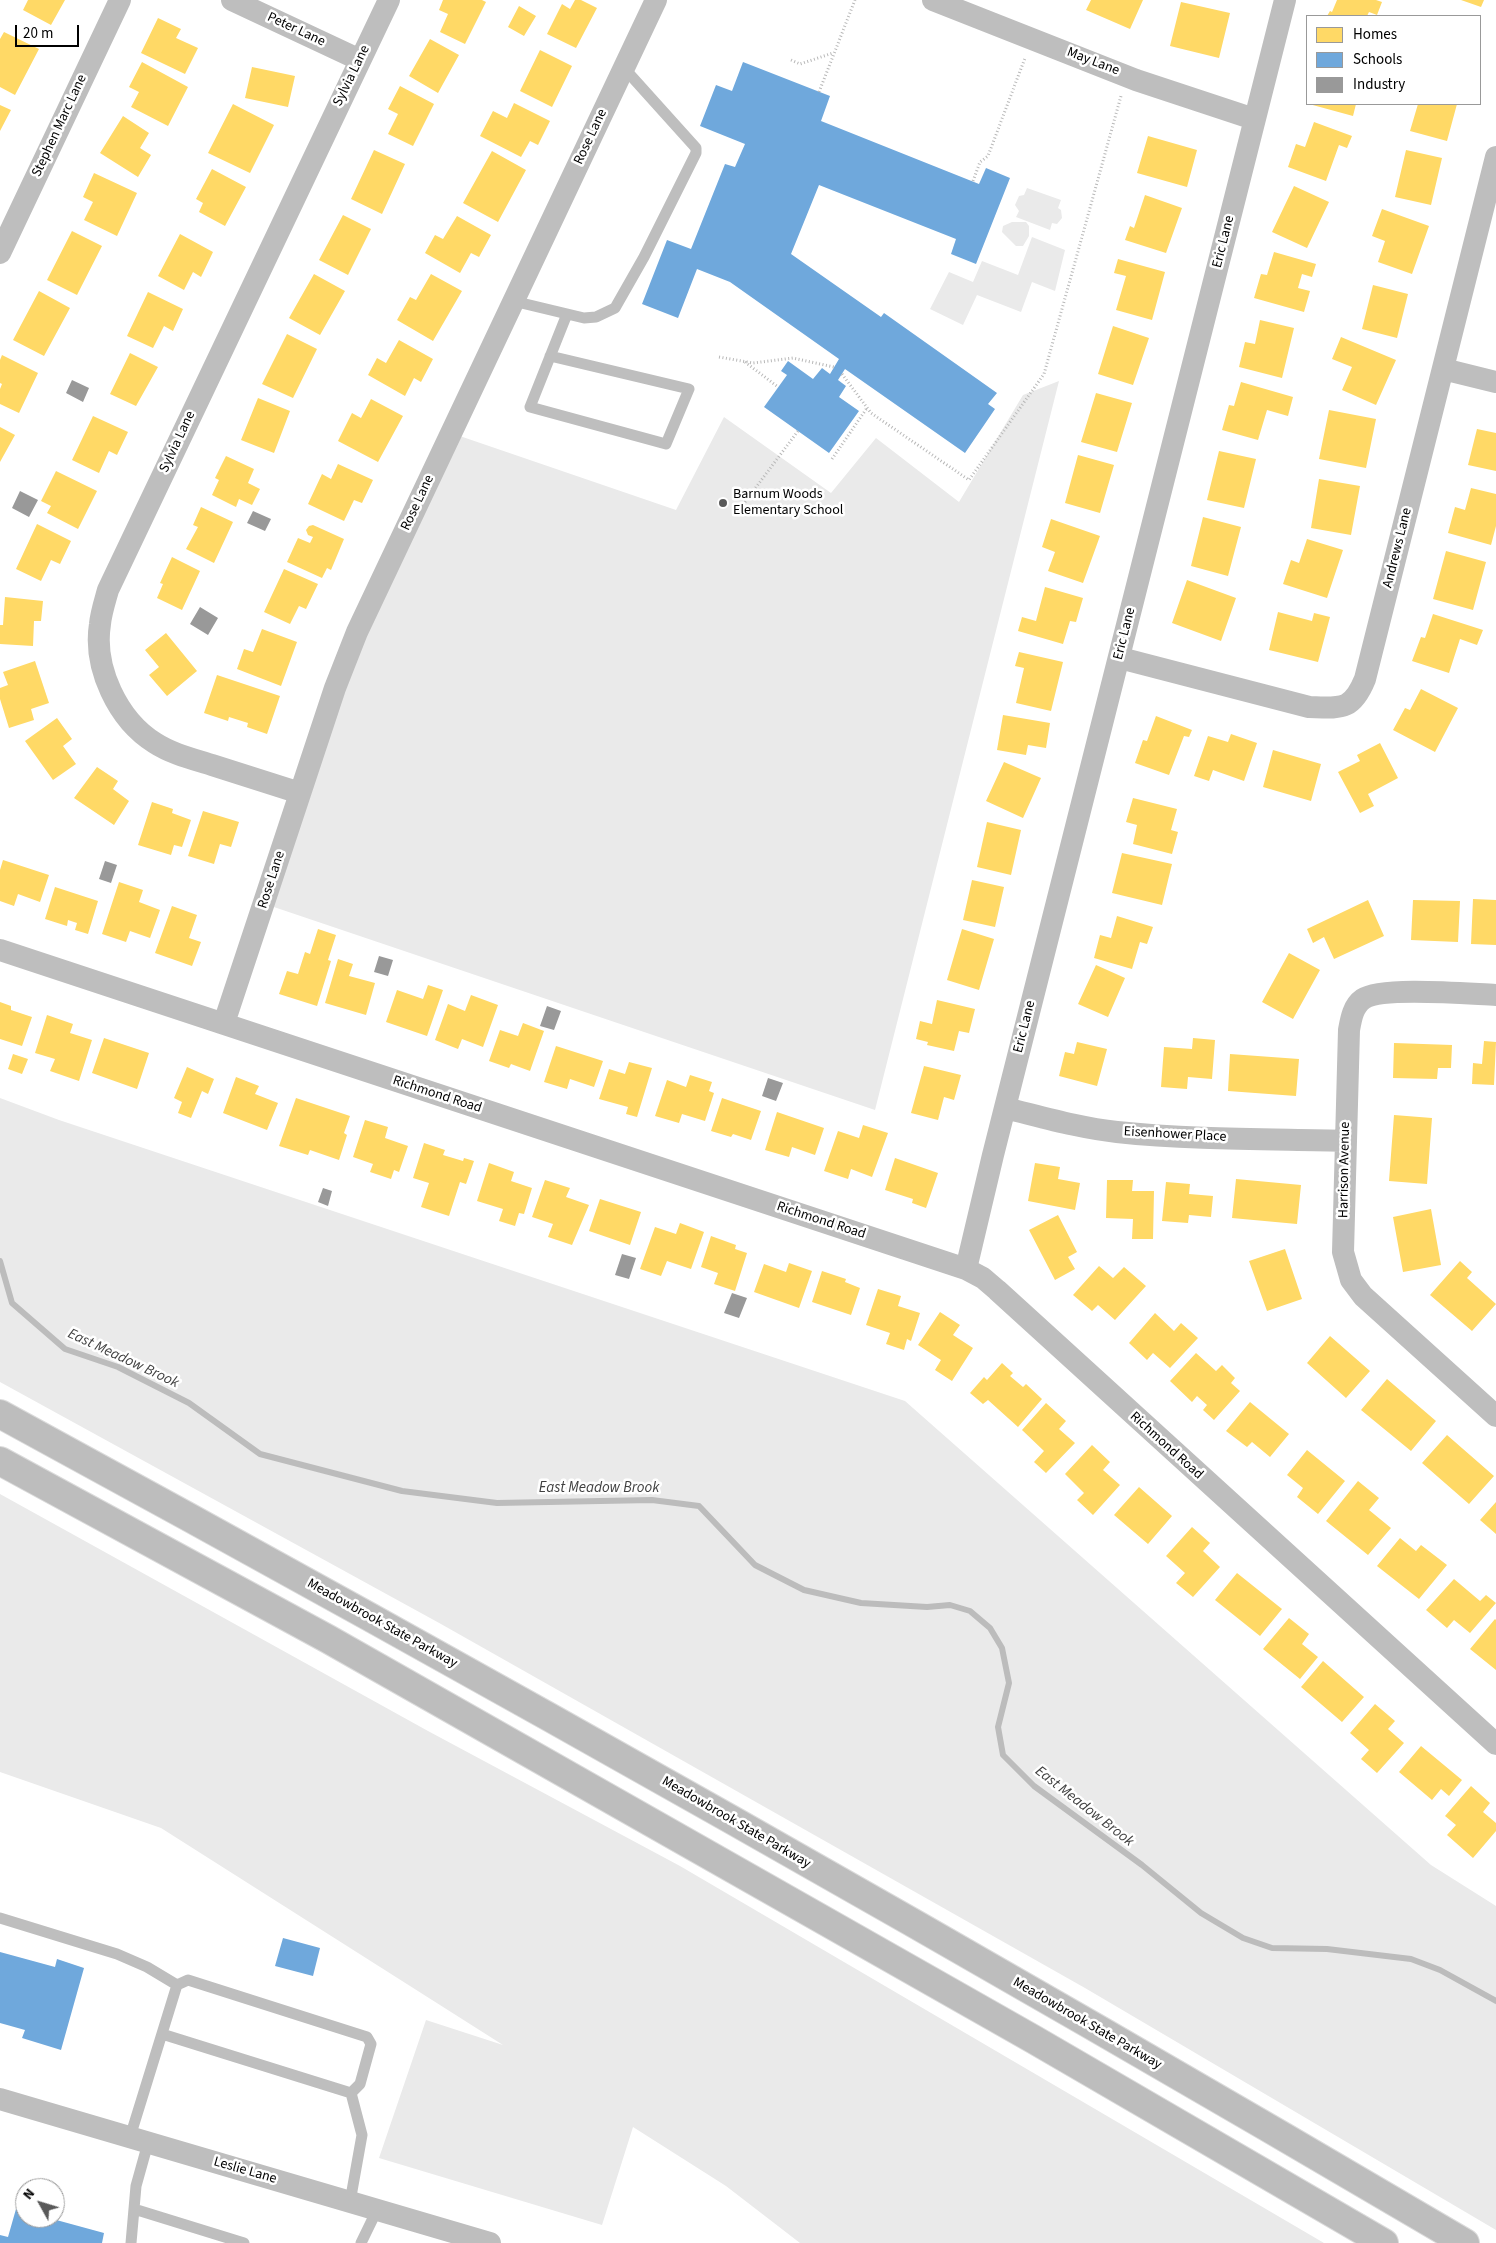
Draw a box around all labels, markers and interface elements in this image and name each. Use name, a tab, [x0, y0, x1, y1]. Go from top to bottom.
street label: Peter Lane	[264, 9, 328, 51]
scale bar	[18, 15, 81, 47]
legend	[1306, 15, 1481, 105]
text: 20 m	[23, 23, 53, 44]
text: Homes	[1353, 24, 1397, 45]
street label: Sylvia Lane	[330, 43, 374, 109]
street label: May Lane	[1064, 44, 1122, 80]
text: Schools	[1353, 49, 1402, 70]
street label: Stephen Marc Lane	[29, 72, 91, 180]
text: Industry	[1353, 74, 1405, 95]
street label: Rose Lane	[571, 107, 611, 167]
street label: Eric Lane	[1209, 214, 1239, 270]
street label: Sylvia Lane	[156, 409, 200, 475]
street label: Rose Lane	[398, 473, 438, 533]
place label: Barnum Woods Elementary School	[733, 487, 843, 520]
marker: Barnum Woods Elementary School	[717, 497, 729, 509]
street label: Andrews Lane	[1380, 506, 1416, 590]
street label: Eric Lane	[1110, 606, 1140, 662]
street label: Rose Lane	[255, 849, 289, 911]
street label: Eric Lane	[1010, 999, 1040, 1055]
street label: Richmond Road	[390, 1073, 484, 1117]
street label: Harrison Avenue	[1336, 1122, 1354, 1218]
street label: Eisenhower Place	[1123, 1124, 1227, 1146]
street label: Richmond Road	[774, 1199, 868, 1243]
water label: East Meadow Brook	[65, 1325, 181, 1393]
street label: Richmond Road	[1126, 1409, 1206, 1483]
water label: East Meadow Brook	[539, 1480, 659, 1498]
street label: Meadowbrook State Parkway	[304, 1576, 460, 1672]
water label: East Meadow Brook	[1031, 1763, 1137, 1851]
street label: Meadowbrook State Parkway	[659, 1773, 813, 1873]
street label: Meadowbrook State Parkway	[1010, 1974, 1164, 2074]
street label: Leslie Lane	[212, 2154, 278, 2188]
north arrow	[15, 2178, 65, 2228]
text: N	[18, 2184, 40, 2204]

